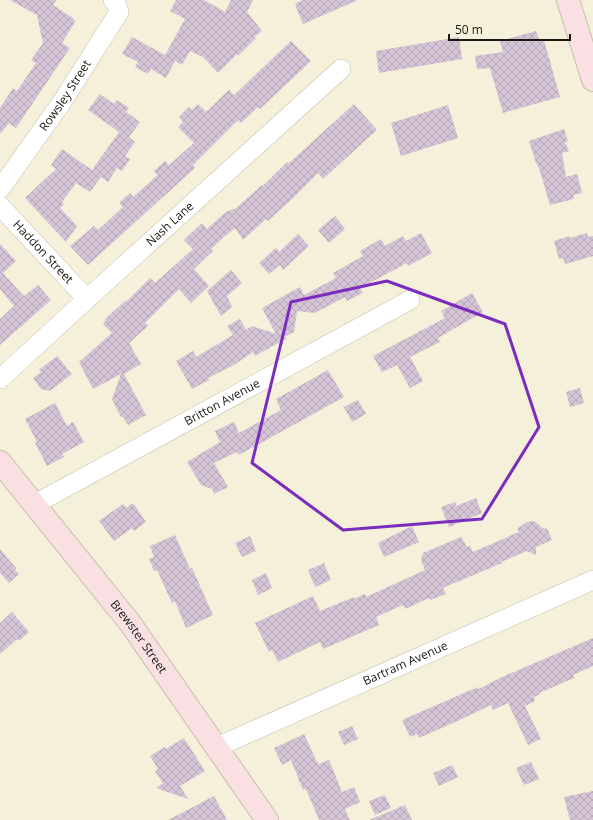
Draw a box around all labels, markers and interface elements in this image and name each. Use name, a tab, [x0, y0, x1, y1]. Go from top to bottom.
scale bar	[449, 16, 570, 42]
text: 50 m	[455, 21, 483, 38]
street label: Rowsley Street	[35, 56, 95, 134]
street label: Nash Lane	[142, 197, 197, 250]
street label: Haddon Street	[9, 216, 77, 287]
street label: Britton Avenue	[181, 374, 263, 429]
street label: Brewster Street	[107, 596, 171, 677]
street label: Bartram Avenue	[360, 637, 450, 689]

